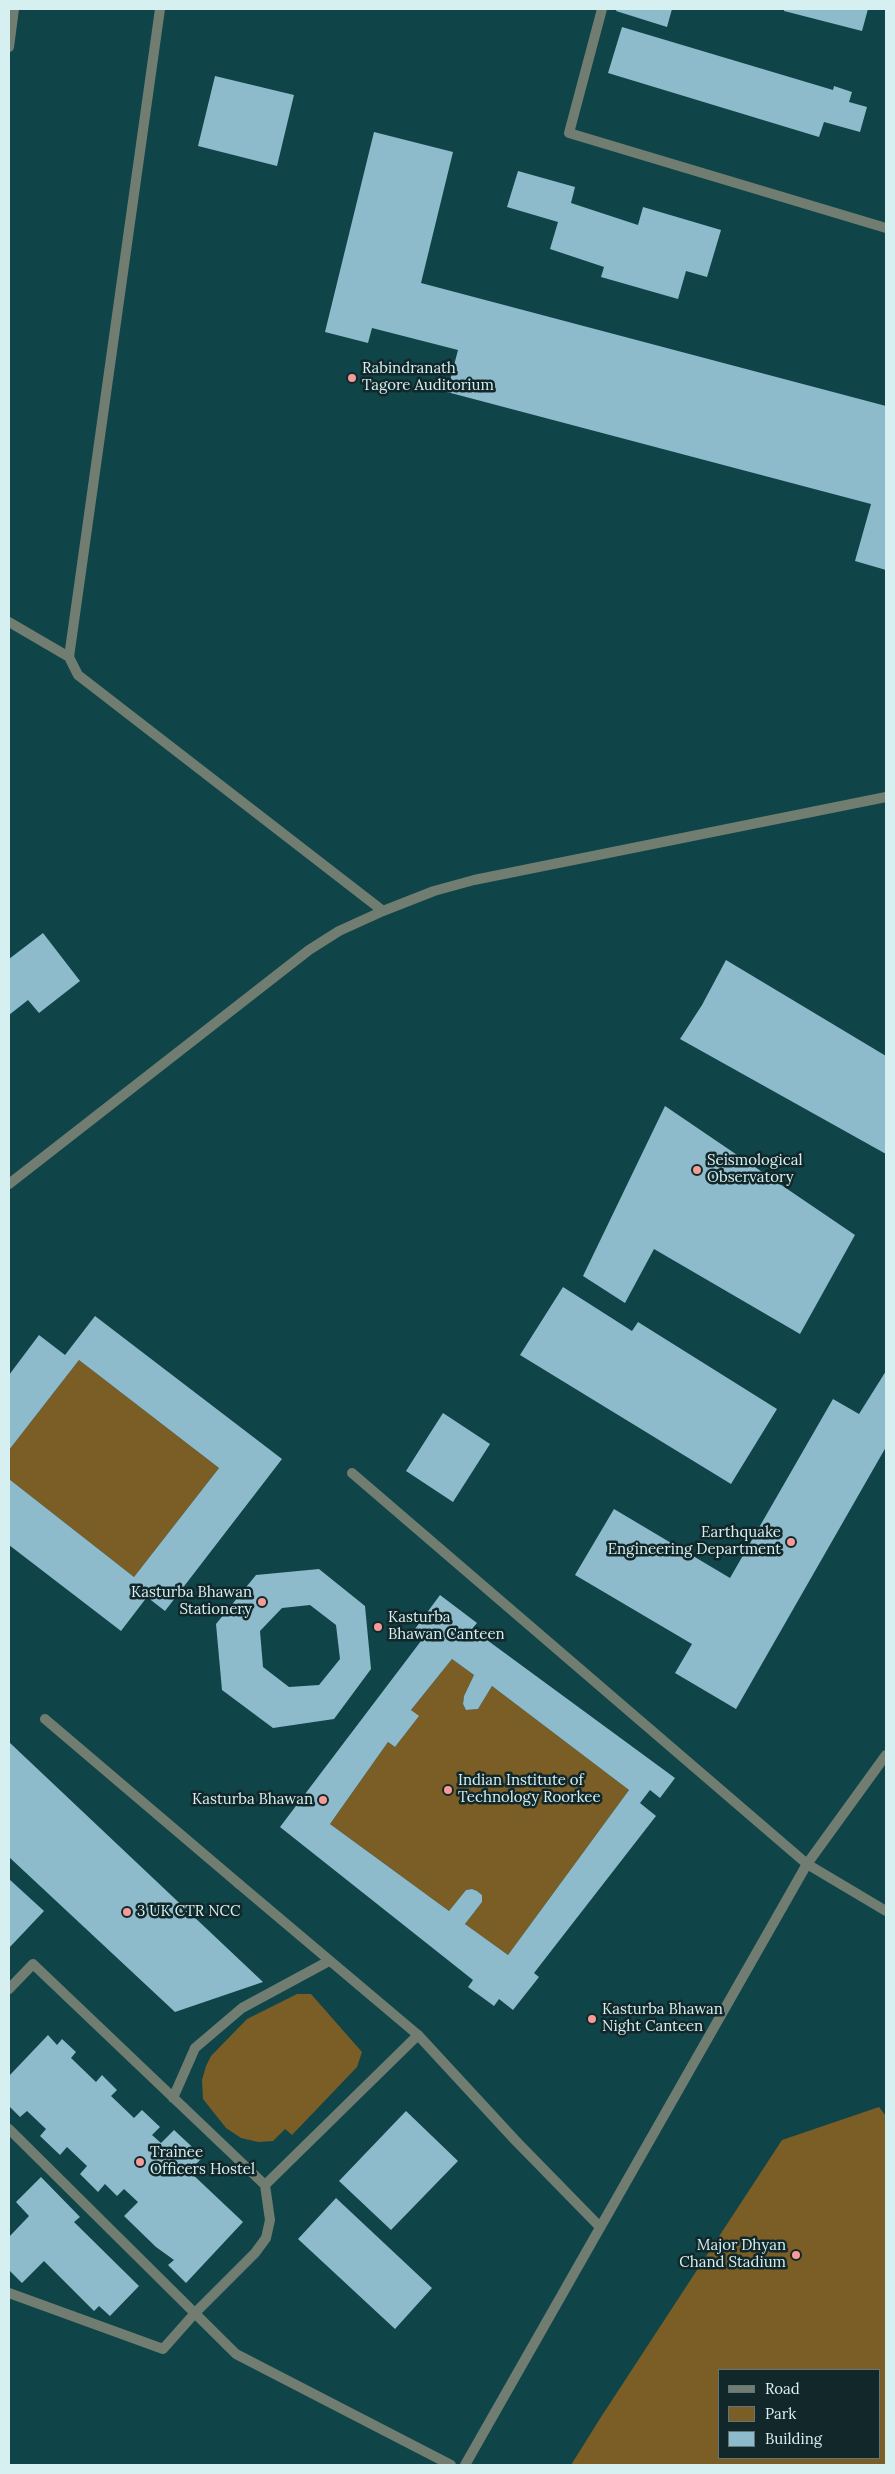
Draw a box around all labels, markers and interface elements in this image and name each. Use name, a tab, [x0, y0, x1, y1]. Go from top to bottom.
place label: Rabindranath Tagore Auditorium	[362, 360, 494, 395]
marker: Rabindranath Tagore Auditorium	[346, 372, 358, 384]
place label: Seismological Observatory	[707, 1152, 802, 1187]
marker: Seismological Observatory	[691, 1164, 703, 1176]
place label: Earthquake Engineering Department	[608, 1524, 781, 1559]
marker: Earthquake Engineering Department	[785, 1536, 797, 1548]
place label: Kasturba Bhawan Stationery	[131, 1584, 252, 1619]
marker: Kasturba Bhawan Stationery	[256, 1596, 268, 1608]
place label: Kasturba Bhawan Canteen	[388, 1609, 505, 1644]
marker: Kasturba Bhawan Canteen	[372, 1621, 384, 1633]
place label: Indian Institute of Technology Roorkee	[458, 1772, 601, 1807]
marker: Indian Institute of Technology Roorkee	[442, 1784, 454, 1796]
place label: Kasturba Bhawan	[192, 1791, 313, 1809]
marker: Kasturba Bhawan	[317, 1794, 329, 1806]
place label: 3 UK CTR NCC	[137, 1903, 241, 1921]
marker: 3 UK CTR NCC	[121, 1906, 133, 1918]
place label: Kasturba Bhawan Night Canteen	[602, 2001, 723, 2036]
marker: Kasturba Bhawan Night Canteen	[586, 2013, 598, 2025]
place label: Trainee Officers Hostel	[150, 2144, 255, 2179]
marker: Trainee Officers Hostel	[134, 2156, 146, 2168]
place label: Major Dhyan Chand Stadium	[679, 2237, 786, 2272]
marker: Major Dhyan Chand Stadium	[790, 2249, 802, 2261]
legend	[718, 2369, 880, 2459]
text: Road	[765, 2379, 800, 2398]
text: Park	[765, 2404, 796, 2423]
text: Building	[765, 2429, 822, 2448]

